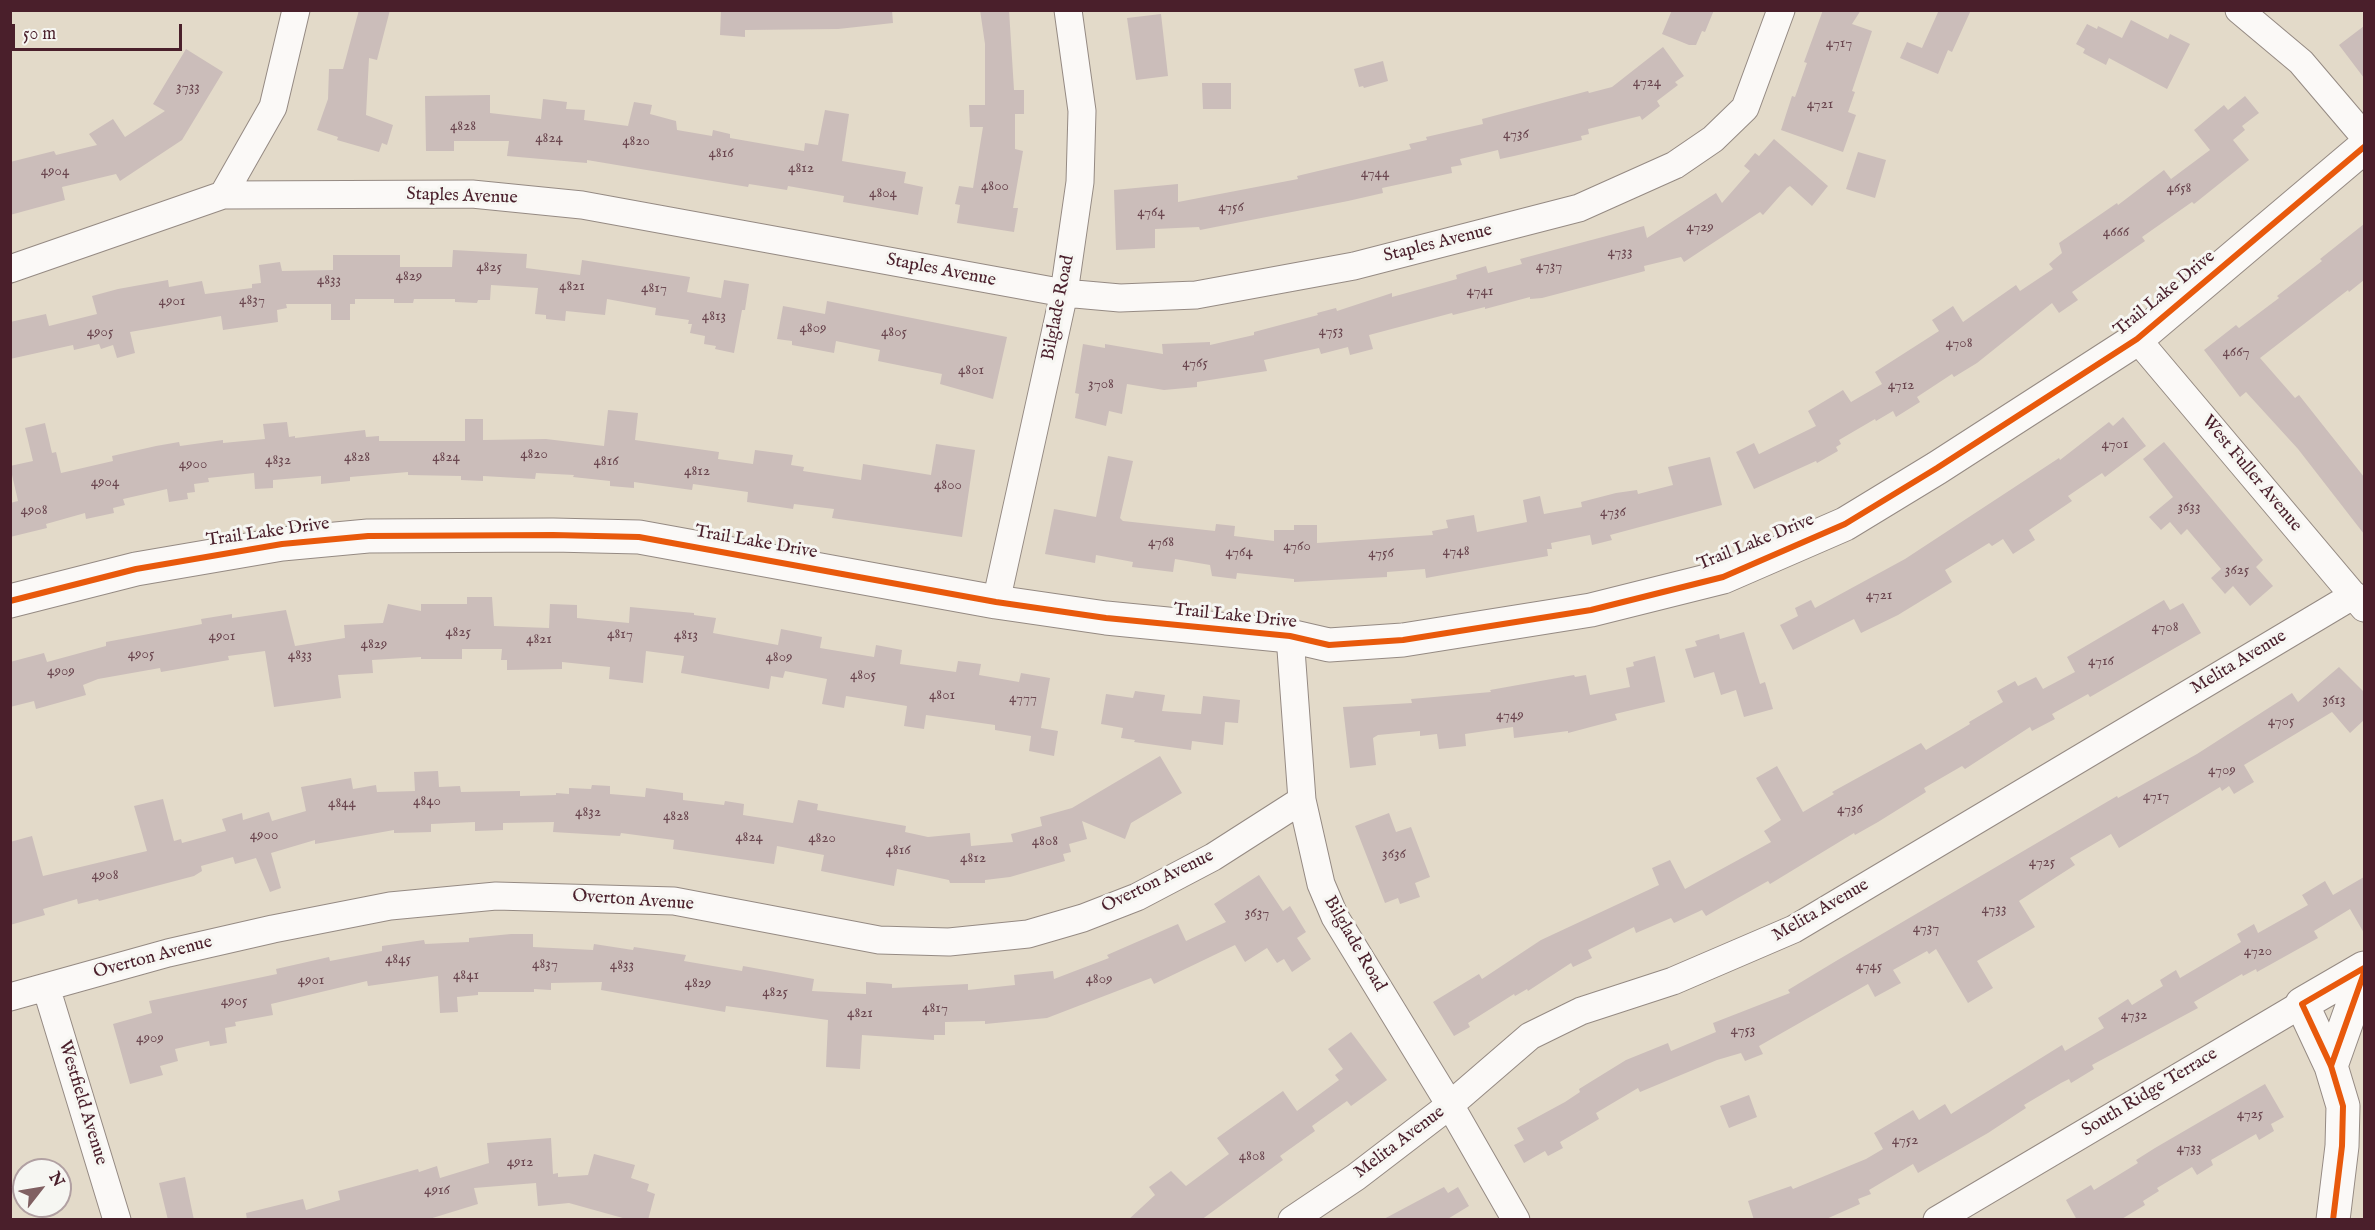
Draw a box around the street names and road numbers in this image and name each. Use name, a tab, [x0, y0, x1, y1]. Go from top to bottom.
street label: Staples Avenue	[406, 184, 518, 210]
street label: Staples Avenue	[1381, 220, 1495, 268]
street label: Trail Lake Drive	[2110, 247, 2220, 341]
street label: Staples Avenue	[884, 250, 998, 292]
street label: Bilglade Road	[1038, 254, 1080, 362]
street label: West Fuller Avenue	[2196, 411, 2306, 537]
street label: Trail Lake Drive	[1694, 510, 1818, 576]
street label: Trail Lake Drive	[205, 514, 331, 552]
street label: Trail Lake Drive	[693, 522, 819, 564]
street label: Trail Lake Drive	[1172, 600, 1298, 634]
street label: Melita Avenue	[2187, 626, 2291, 700]
street label: Overton Avenue	[1098, 846, 1218, 918]
street label: Melita Avenue	[1769, 875, 1873, 947]
street label: Overton Avenue	[571, 886, 695, 916]
street label: Bilglade Road	[1318, 892, 1390, 996]
street label: Overton Avenue	[91, 932, 215, 984]
street label: Westfield Avenue	[53, 1038, 111, 1168]
street label: South Ridge Terrace	[2078, 1044, 2222, 1142]
street label: Melita Avenue	[1351, 1102, 1449, 1184]

